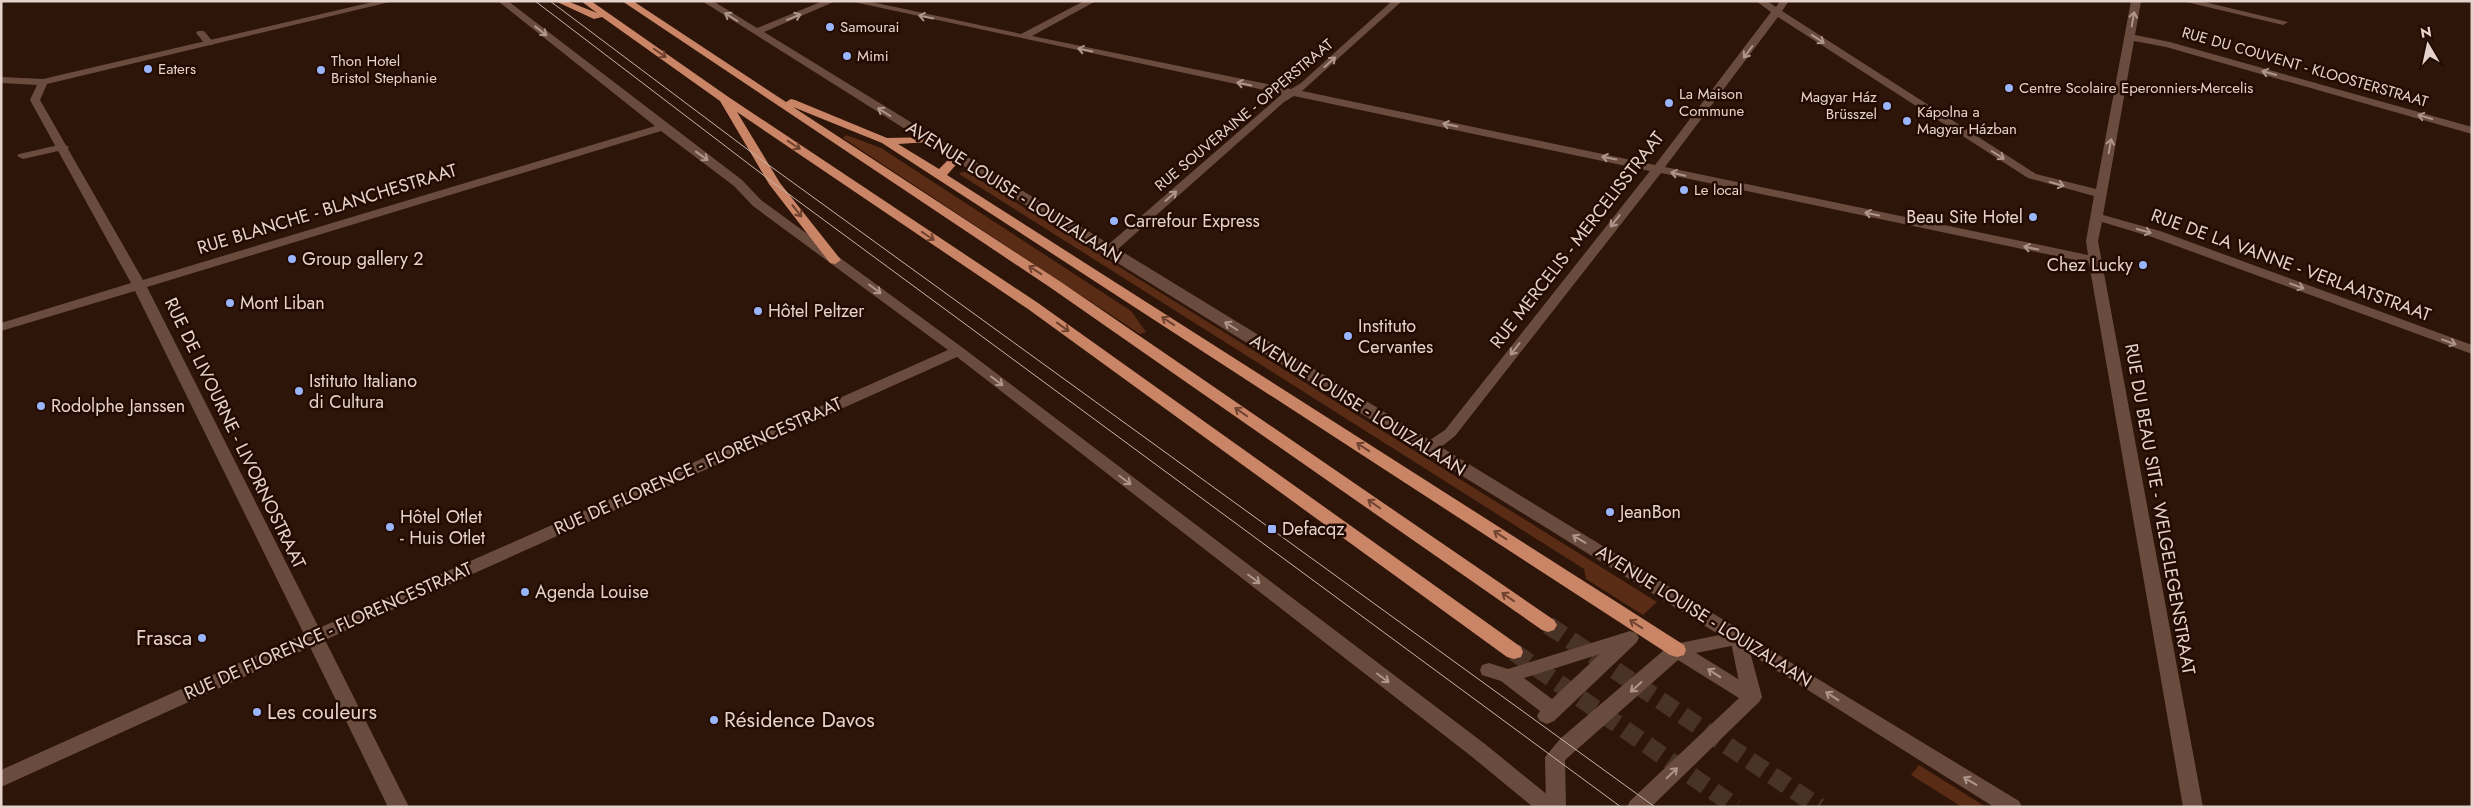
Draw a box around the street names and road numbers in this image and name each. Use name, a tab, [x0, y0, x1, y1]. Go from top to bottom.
street label: RUE DU COUVENT - KLOOSTERSTRAAT	[2180, 23, 2430, 111]
street label: RUE SOUVERAINE - OPPERSTRAAT	[1150, 34, 1338, 196]
street label: AVENUE LOUISE - LOUIZALAAN	[901, 115, 1127, 269]
street label: RUE MERCELIS - MERCELISSTRAAT	[1484, 125, 1671, 354]
street label: RUE BLANCHE - BLANCHESTRAAT	[194, 157, 461, 261]
street label: RUE DE LA VANNE - VERLAATSTRAAT	[2147, 202, 2435, 328]
street label: RUE DE LIVOURNE - LIVORNOSTRAAT	[158, 293, 312, 573]
street label: AVENUE LOUISE - LOUIZALAAN	[1245, 328, 1471, 482]
street label: RUE DU BEAU SITE - WELGELEGENSTRAAT	[2118, 341, 2202, 677]
street label: RUE DE FLORENCE - FLORENCESTRAAT	[550, 390, 847, 541]
street label: AVENUE LOUISE - LOUIZALAAN	[1591, 539, 1817, 693]
street label: RUE DE FLORENCE - FLORENCESTRAAT	[180, 555, 477, 706]

